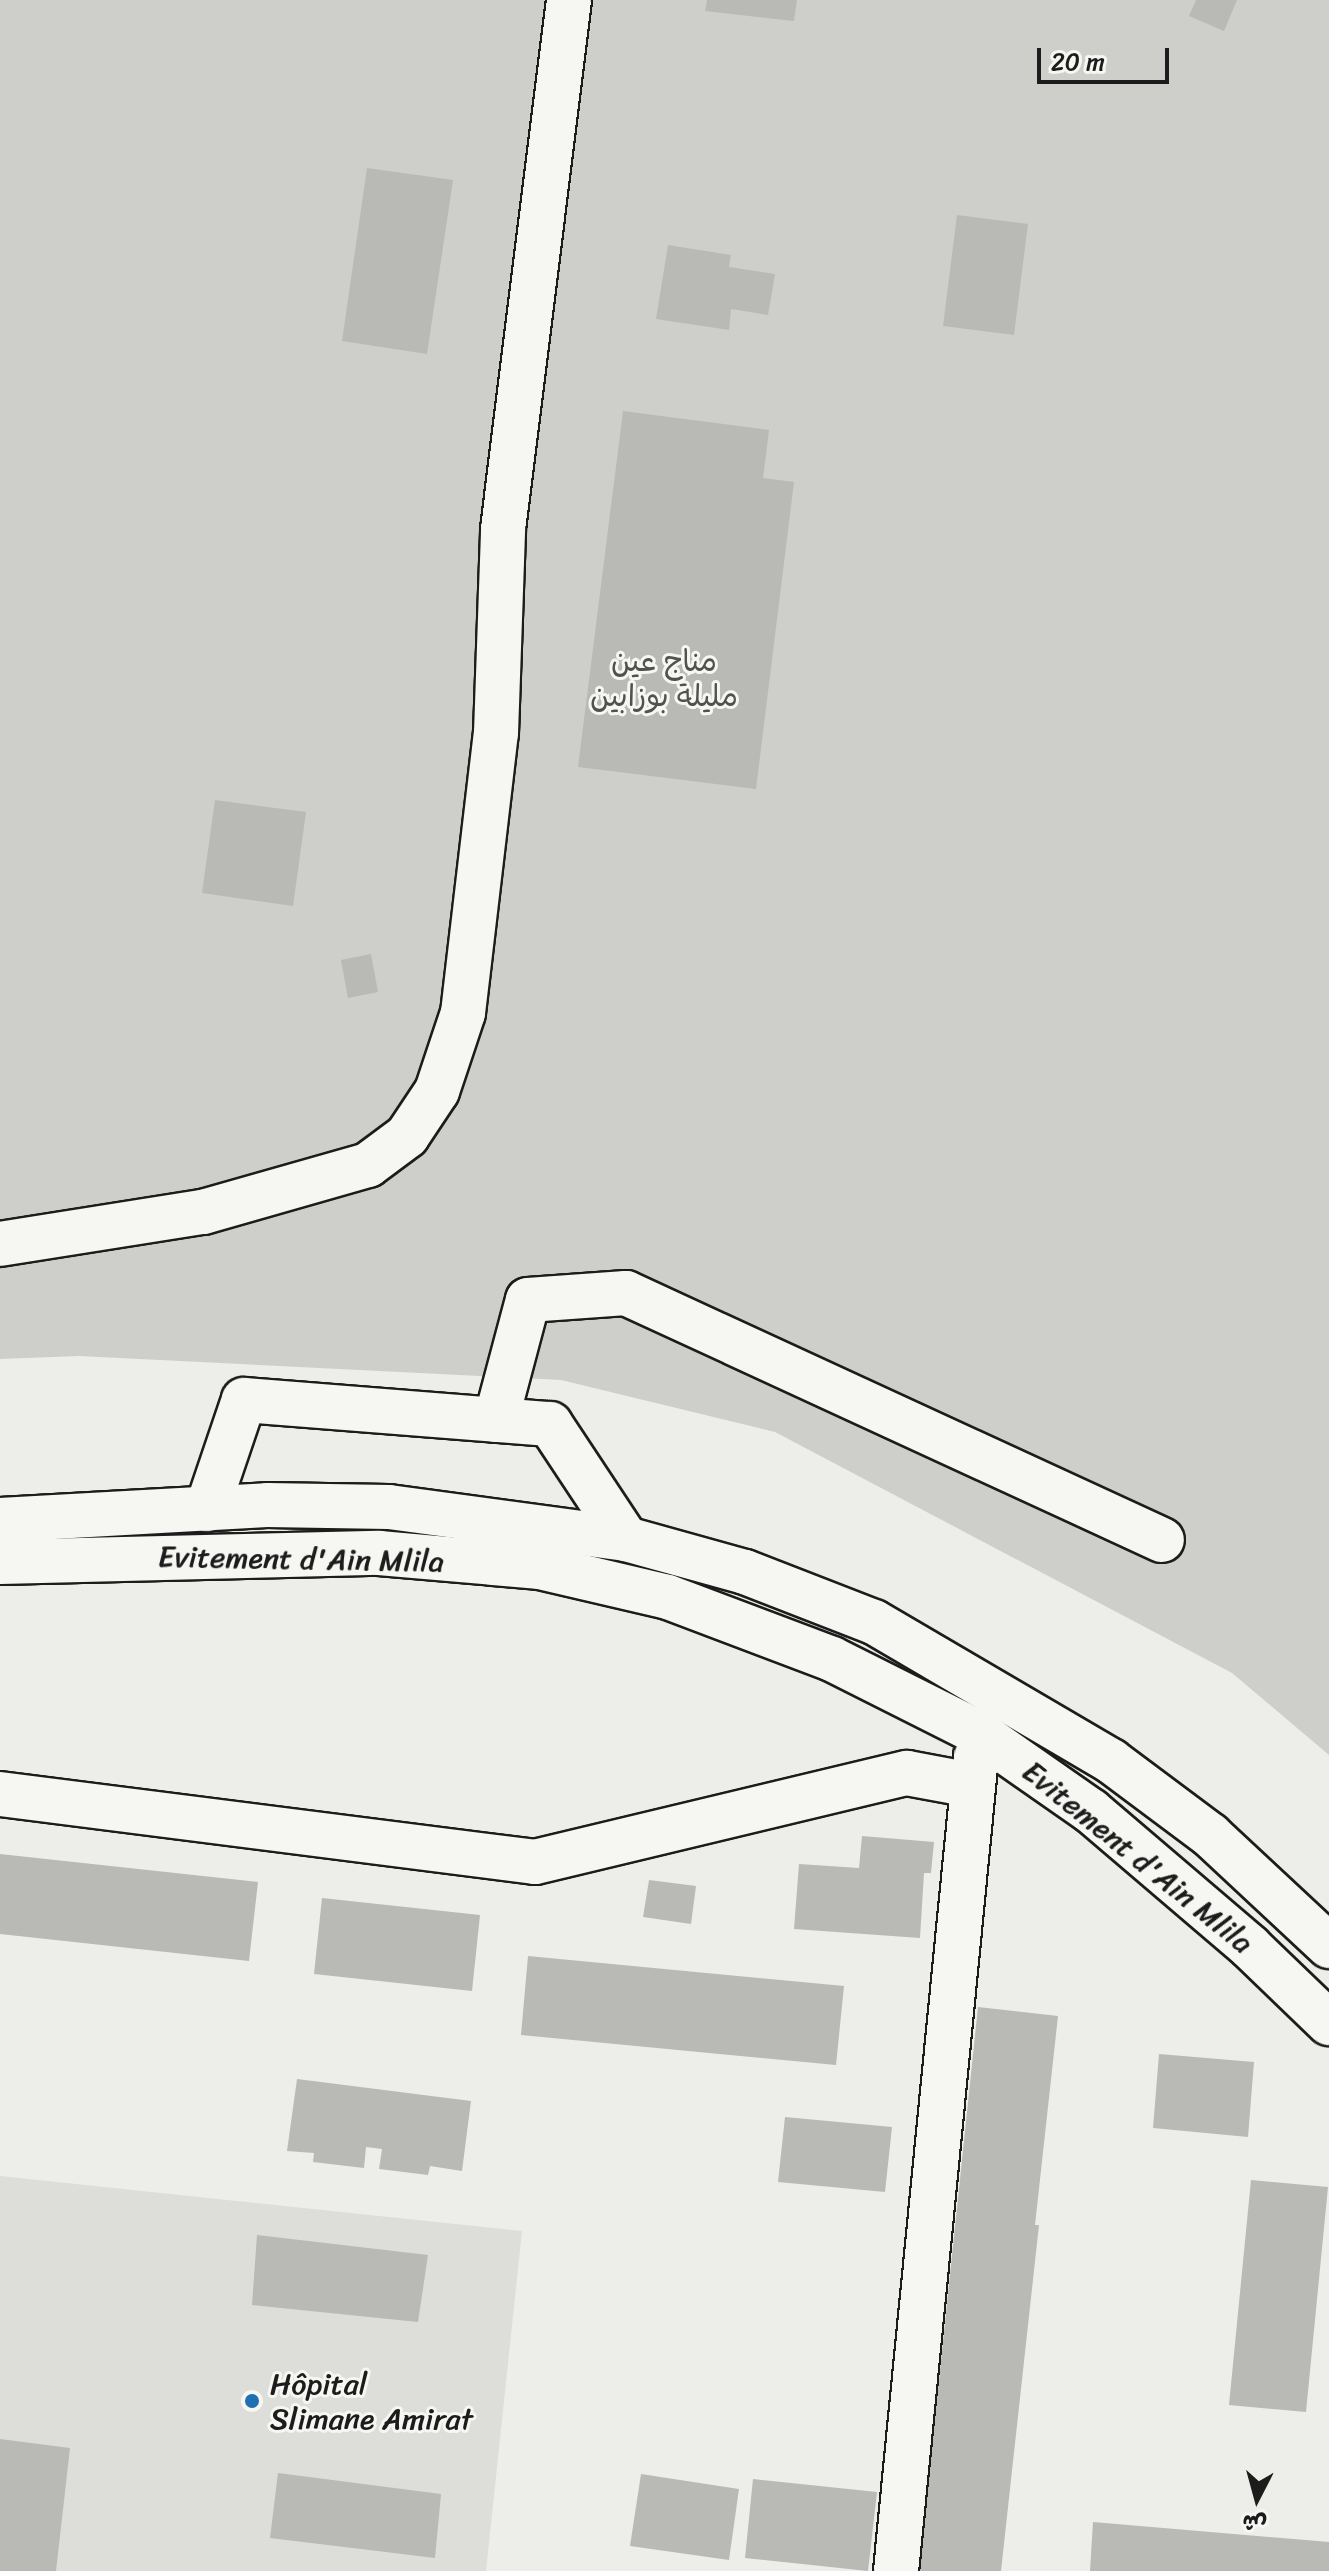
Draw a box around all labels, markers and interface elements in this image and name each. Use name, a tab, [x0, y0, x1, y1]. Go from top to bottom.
scale bar	[1041, 32, 1173, 82]
text: 20 m	[1051, 41, 1105, 83]
park label: مناج عين مليلة بوزابين	[590, 643, 738, 714]
street label: Evitement d'Ain Mlila	[158, 1539, 444, 1579]
street label: Evitement d'Ain Mlila	[1016, 1753, 1260, 1961]
place label: Hôpital Slimane Amirat	[270, 2366, 473, 2436]
marker: Hôpital Slimane Amirat	[241, 2390, 263, 2412]
north arrow	[1217, 2459, 1297, 2539]
text: ش	[1240, 2503, 1269, 2544]

